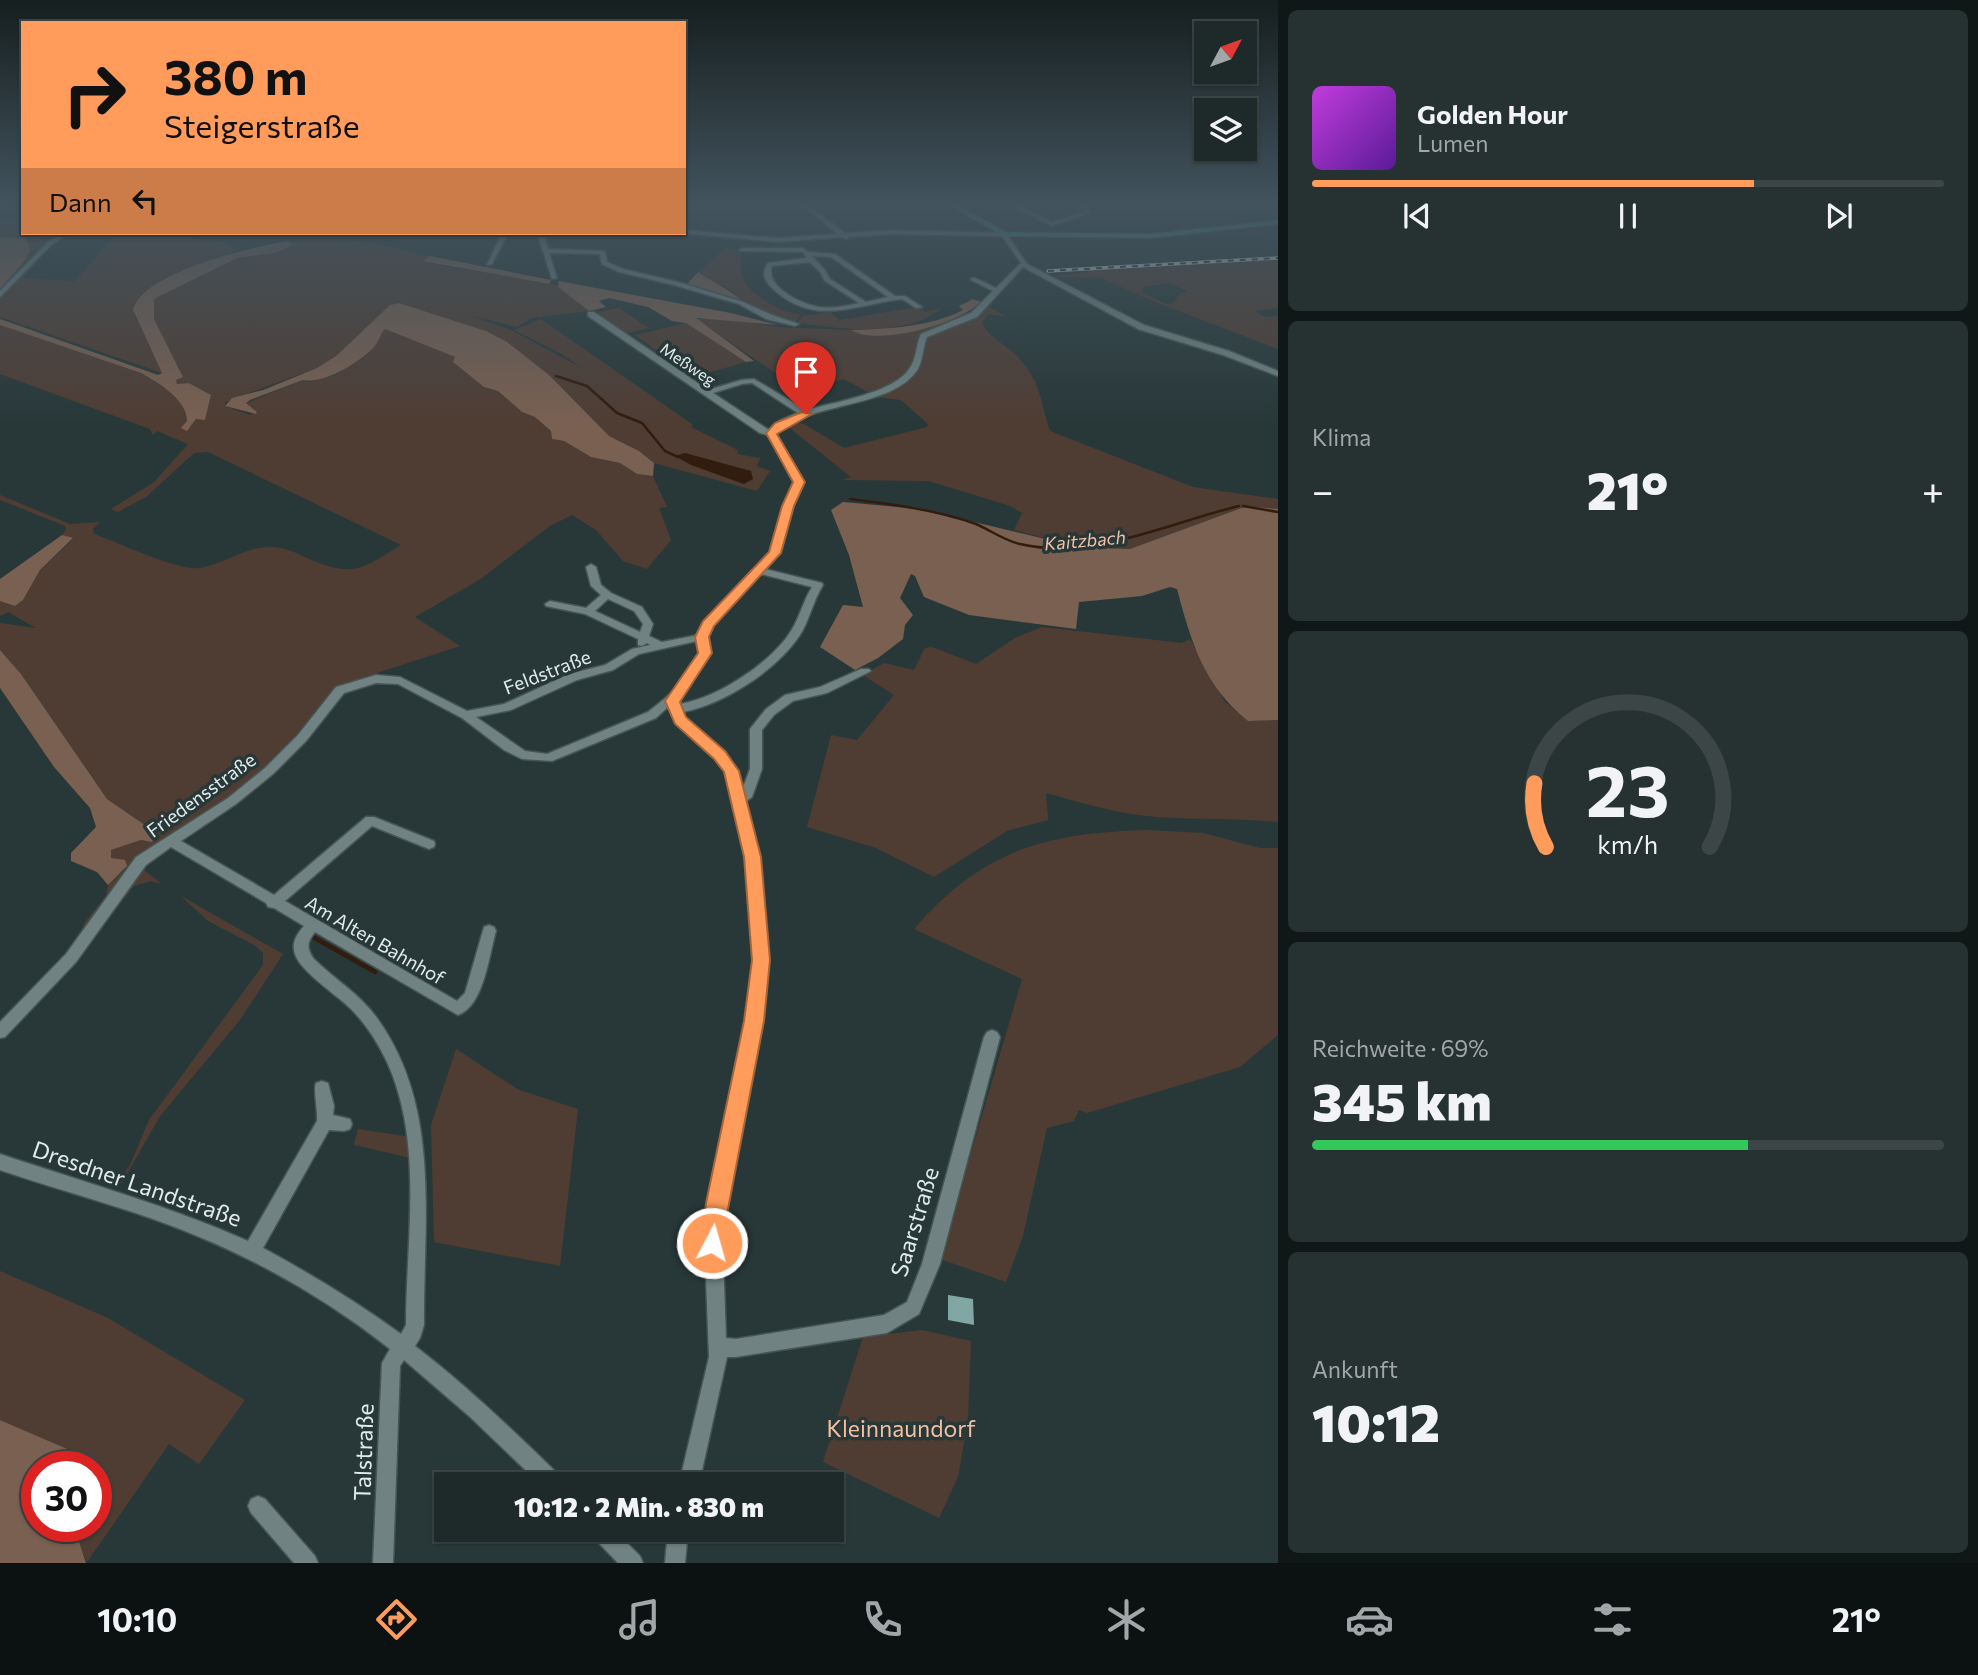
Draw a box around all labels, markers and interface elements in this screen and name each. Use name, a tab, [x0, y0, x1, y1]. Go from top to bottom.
north arrow	[1194, 21, 1256, 84]
map controls	[1194, 21, 1257, 161]
text: 380 m	[164, 45, 308, 105]
icon: right	[49, 49, 140, 140]
button: layers	[1194, 98, 1257, 161]
text: Golden Hour	[1417, 98, 1568, 129]
text: Steigerstraße	[164, 105, 360, 145]
text: Lumen	[1417, 129, 1488, 157]
icon: left	[126, 182, 164, 220]
text: Dann	[49, 186, 112, 217]
icon: previous	[1398, 197, 1436, 235]
icon: pause	[1609, 197, 1647, 235]
icon: next	[1820, 197, 1858, 235]
street label: Meßweg	[657, 338, 720, 389]
pin	[776, 342, 836, 414]
icon: arrive	[787, 353, 825, 391]
text: Klima	[1312, 423, 1371, 451]
text: 21°	[1587, 457, 1668, 521]
text: −	[1312, 466, 1334, 513]
text: +	[1922, 466, 1944, 513]
water label: Kaitzbach	[1043, 525, 1127, 555]
street label: Feldstraße	[500, 644, 594, 699]
text: 23	[1586, 744, 1670, 833]
street label: Friedensstraße	[142, 747, 260, 842]
text: km/h	[1598, 829, 1658, 859]
street label: Am Alten Bahnhof	[301, 890, 449, 989]
text: Reichweite · 69%	[1312, 1034, 1489, 1062]
text: 345 km	[1312, 1068, 1492, 1132]
street label: Dresdner Landstraße	[29, 1134, 245, 1232]
street label: Saarstraße	[884, 1163, 944, 1280]
position arrow	[675, 1206, 749, 1280]
text: Ankunft	[1312, 1355, 1398, 1383]
text: 10:12	[1312, 1389, 1440, 1453]
street label: Talstraße	[347, 1403, 379, 1501]
park label: Kleinnaundorf	[826, 1414, 976, 1442]
speed limit sign: 30	[21, 1451, 112, 1542]
text: 10:12 · 2 Min. · 830 m	[514, 1491, 764, 1522]
icon: directions	[372, 1595, 421, 1644]
icon: music	[615, 1595, 664, 1644]
icon: phone	[858, 1595, 907, 1644]
icon: climate	[1102, 1595, 1151, 1644]
icon: car	[1345, 1595, 1394, 1644]
icon: filters	[1588, 1595, 1637, 1644]
text: 10:10	[97, 1599, 177, 1639]
text: 21°	[1832, 1599, 1881, 1639]

